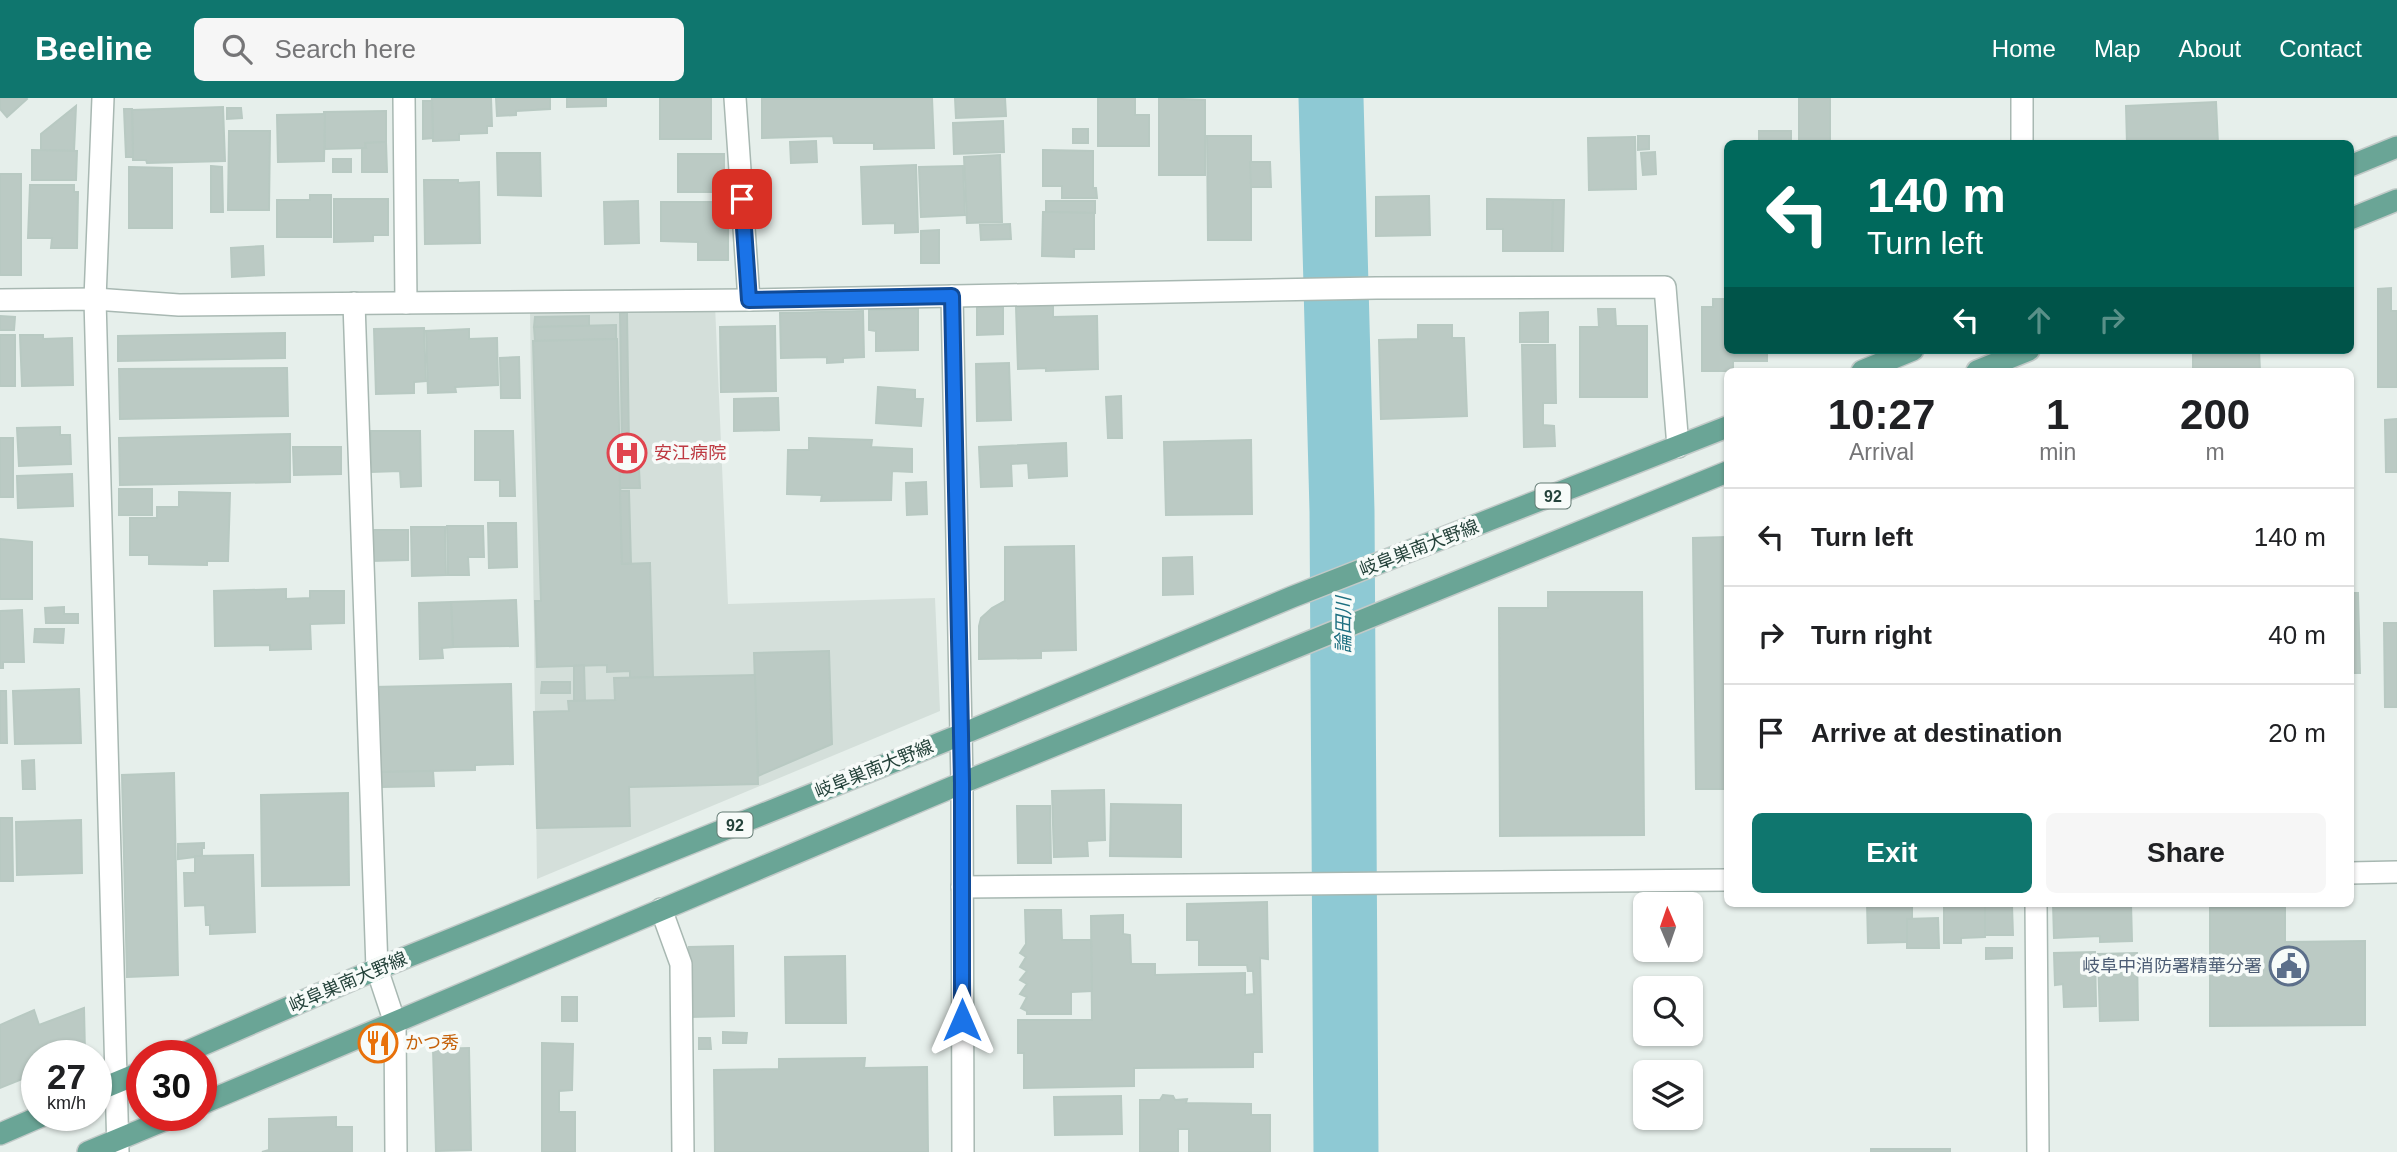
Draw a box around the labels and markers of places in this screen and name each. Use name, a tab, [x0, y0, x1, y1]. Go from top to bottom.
pin	[712, 169, 772, 229]
hospital icon: 安江病院	[606, 432, 648, 474]
place label: 安江病院	[654, 443, 726, 463]
public building icon: 岐阜中消防署精華分署	[2268, 945, 2310, 987]
place label: 岐阜中消防署精華分署	[2082, 956, 2262, 976]
restaurant icon: かつ秀	[357, 1022, 399, 1064]
place label: かつ秀	[405, 1033, 459, 1053]

